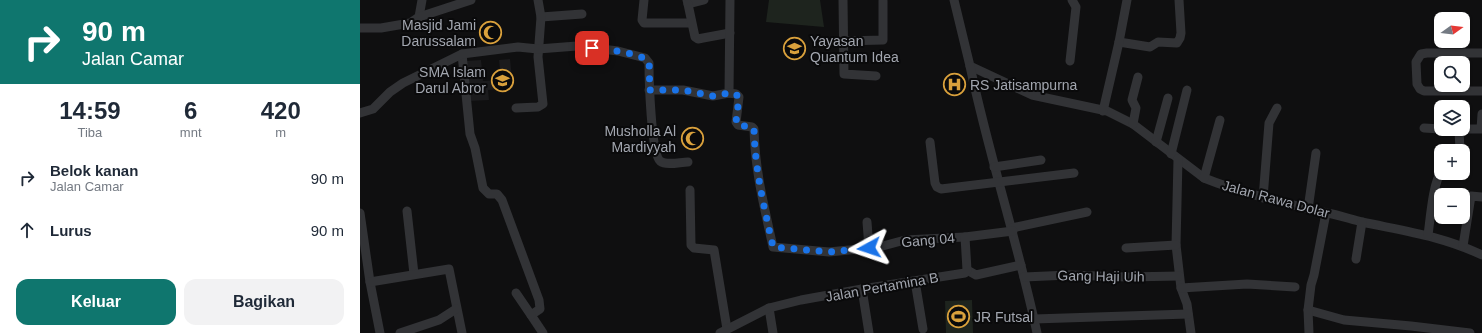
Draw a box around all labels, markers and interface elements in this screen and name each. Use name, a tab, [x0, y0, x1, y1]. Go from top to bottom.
north arrow	[1434, 12, 1470, 48]
map controls	[1434, 12, 1470, 224]
icon: right	[16, 16, 68, 68]
text: 90 m	[82, 16, 146, 47]
place label: Masjid Jami Darussalam	[401, 17, 476, 49]
mosque icon: Masjid Jami Darussalam	[478, 20, 504, 46]
pin	[575, 31, 609, 65]
place label: Yayasan Quantum Idea	[810, 33, 899, 65]
school or university icon: Yayasan Quantum Idea	[781, 36, 807, 62]
icon: arrive	[581, 37, 603, 59]
text: Jalan Camar	[82, 49, 184, 69]
button: search	[1434, 56, 1470, 92]
place label: SMA Islam Darul Abror	[415, 64, 486, 96]
school or university icon: SMA Islam Darul Abror	[489, 67, 515, 93]
hospital icon: RS Jatisampurna	[941, 72, 967, 98]
place label: RS Jatisampurna	[970, 77, 1078, 93]
text: 14:59	[59, 97, 121, 124]
text: 6	[184, 97, 197, 124]
text: 420	[261, 97, 301, 124]
button: layers	[1434, 100, 1470, 136]
place label: Musholla Al Mardiyyah	[604, 123, 676, 155]
text: Tiba	[78, 125, 102, 140]
text: mnt	[180, 125, 202, 140]
text: m	[275, 125, 286, 140]
mosque icon: Musholla Al Mardiyyah	[679, 126, 705, 152]
button: +	[1434, 144, 1470, 180]
text: Belok kanan	[50, 162, 138, 179]
icon: right	[16, 167, 38, 189]
text: 90 m	[311, 170, 344, 187]
street label: Jalan Rawa Dolar	[1221, 177, 1332, 221]
text: Jalan Camar	[50, 179, 124, 194]
button: −	[1434, 188, 1470, 224]
icon: ahead	[16, 219, 38, 241]
text: Lurus	[50, 222, 92, 239]
text: 90 m	[311, 222, 344, 239]
position arrow	[848, 227, 890, 269]
street label: Gang 04	[901, 230, 956, 250]
street label: Gang Haji Uih	[1057, 267, 1145, 285]
street label: Jalan Pertamina B	[824, 269, 940, 305]
button: Keluar	[16, 279, 176, 325]
button: Bagikan	[184, 279, 344, 325]
sports icon: JR Futsal	[946, 304, 972, 330]
place label: JR Futsal	[974, 309, 1033, 325]

